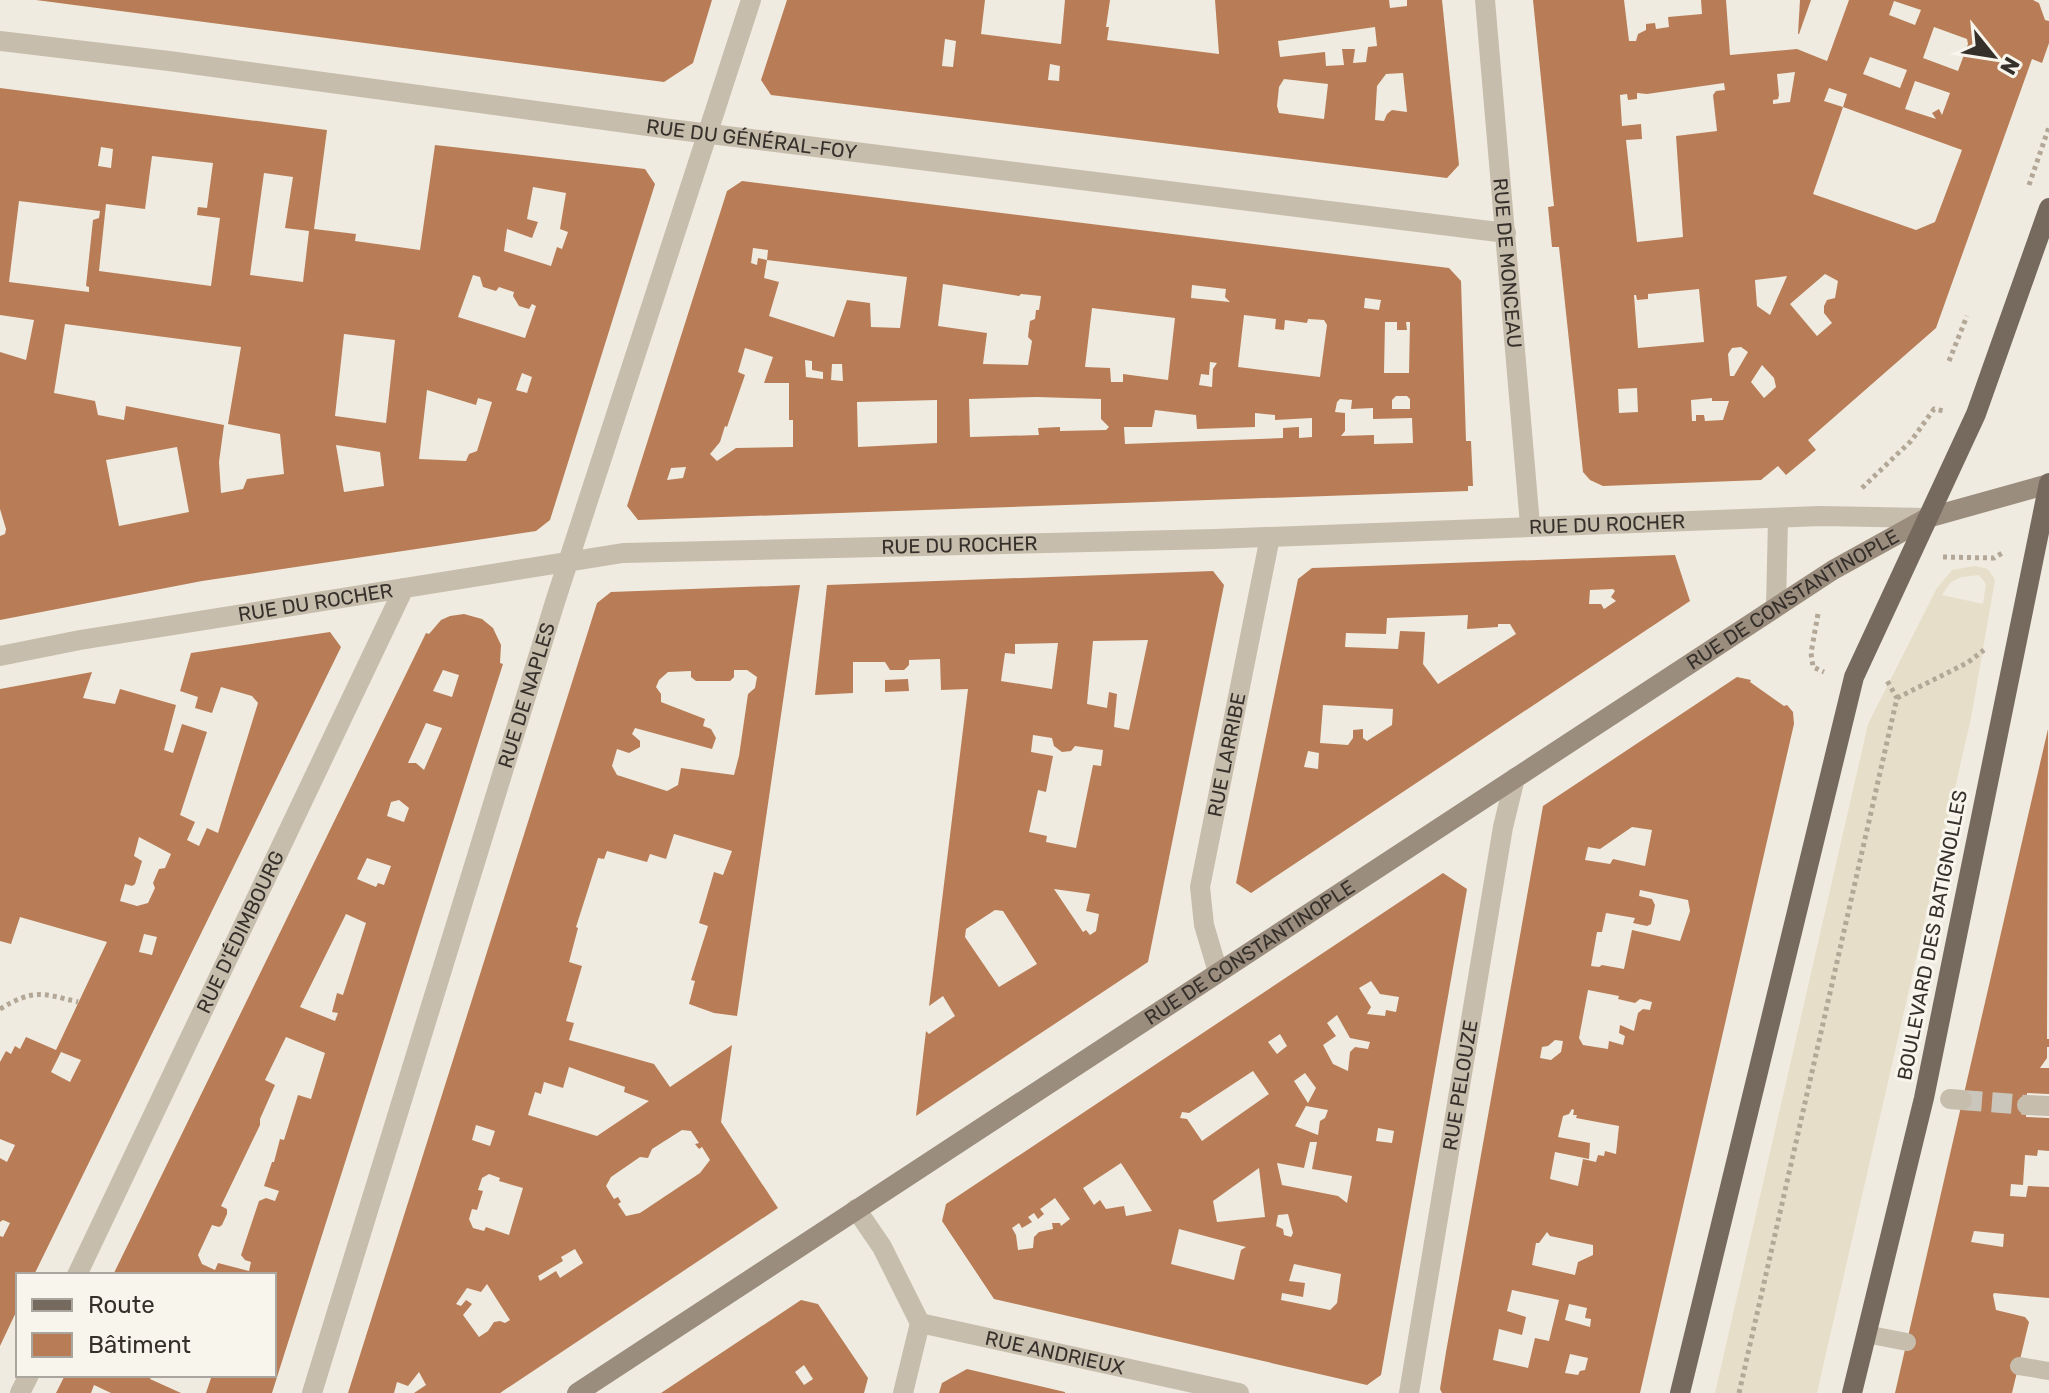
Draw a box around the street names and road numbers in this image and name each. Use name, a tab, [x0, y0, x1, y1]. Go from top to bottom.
street label: RUE DU GÉNÉRAL-FOY	[645, 114, 858, 164]
street label: RUE DE MONCEAU	[1488, 177, 1527, 349]
street label: RUE DU ROCHER	[1528, 509, 1686, 539]
street label: RUE DE CONSTANTINOPLE	[1682, 524, 1903, 675]
street label: RUE DU ROCHER	[881, 531, 1038, 559]
street label: RUE DU ROCHER	[236, 578, 395, 627]
street label: RUE DE NAPLES	[493, 619, 560, 771]
street label: RUE LARRIBE	[1202, 691, 1251, 819]
street label: BOULEVARD DES BATIGNOLLES	[1892, 788, 1972, 1082]
street label: RUE D'ÉDIMBOURG	[191, 847, 289, 1017]
street label: RUE DE CONSTANTINOPLE	[1140, 875, 1359, 1030]
street label: RUE PELOUZE	[1437, 1018, 1483, 1152]
street label: RUE ANDRIEUX	[983, 1326, 1127, 1380]

